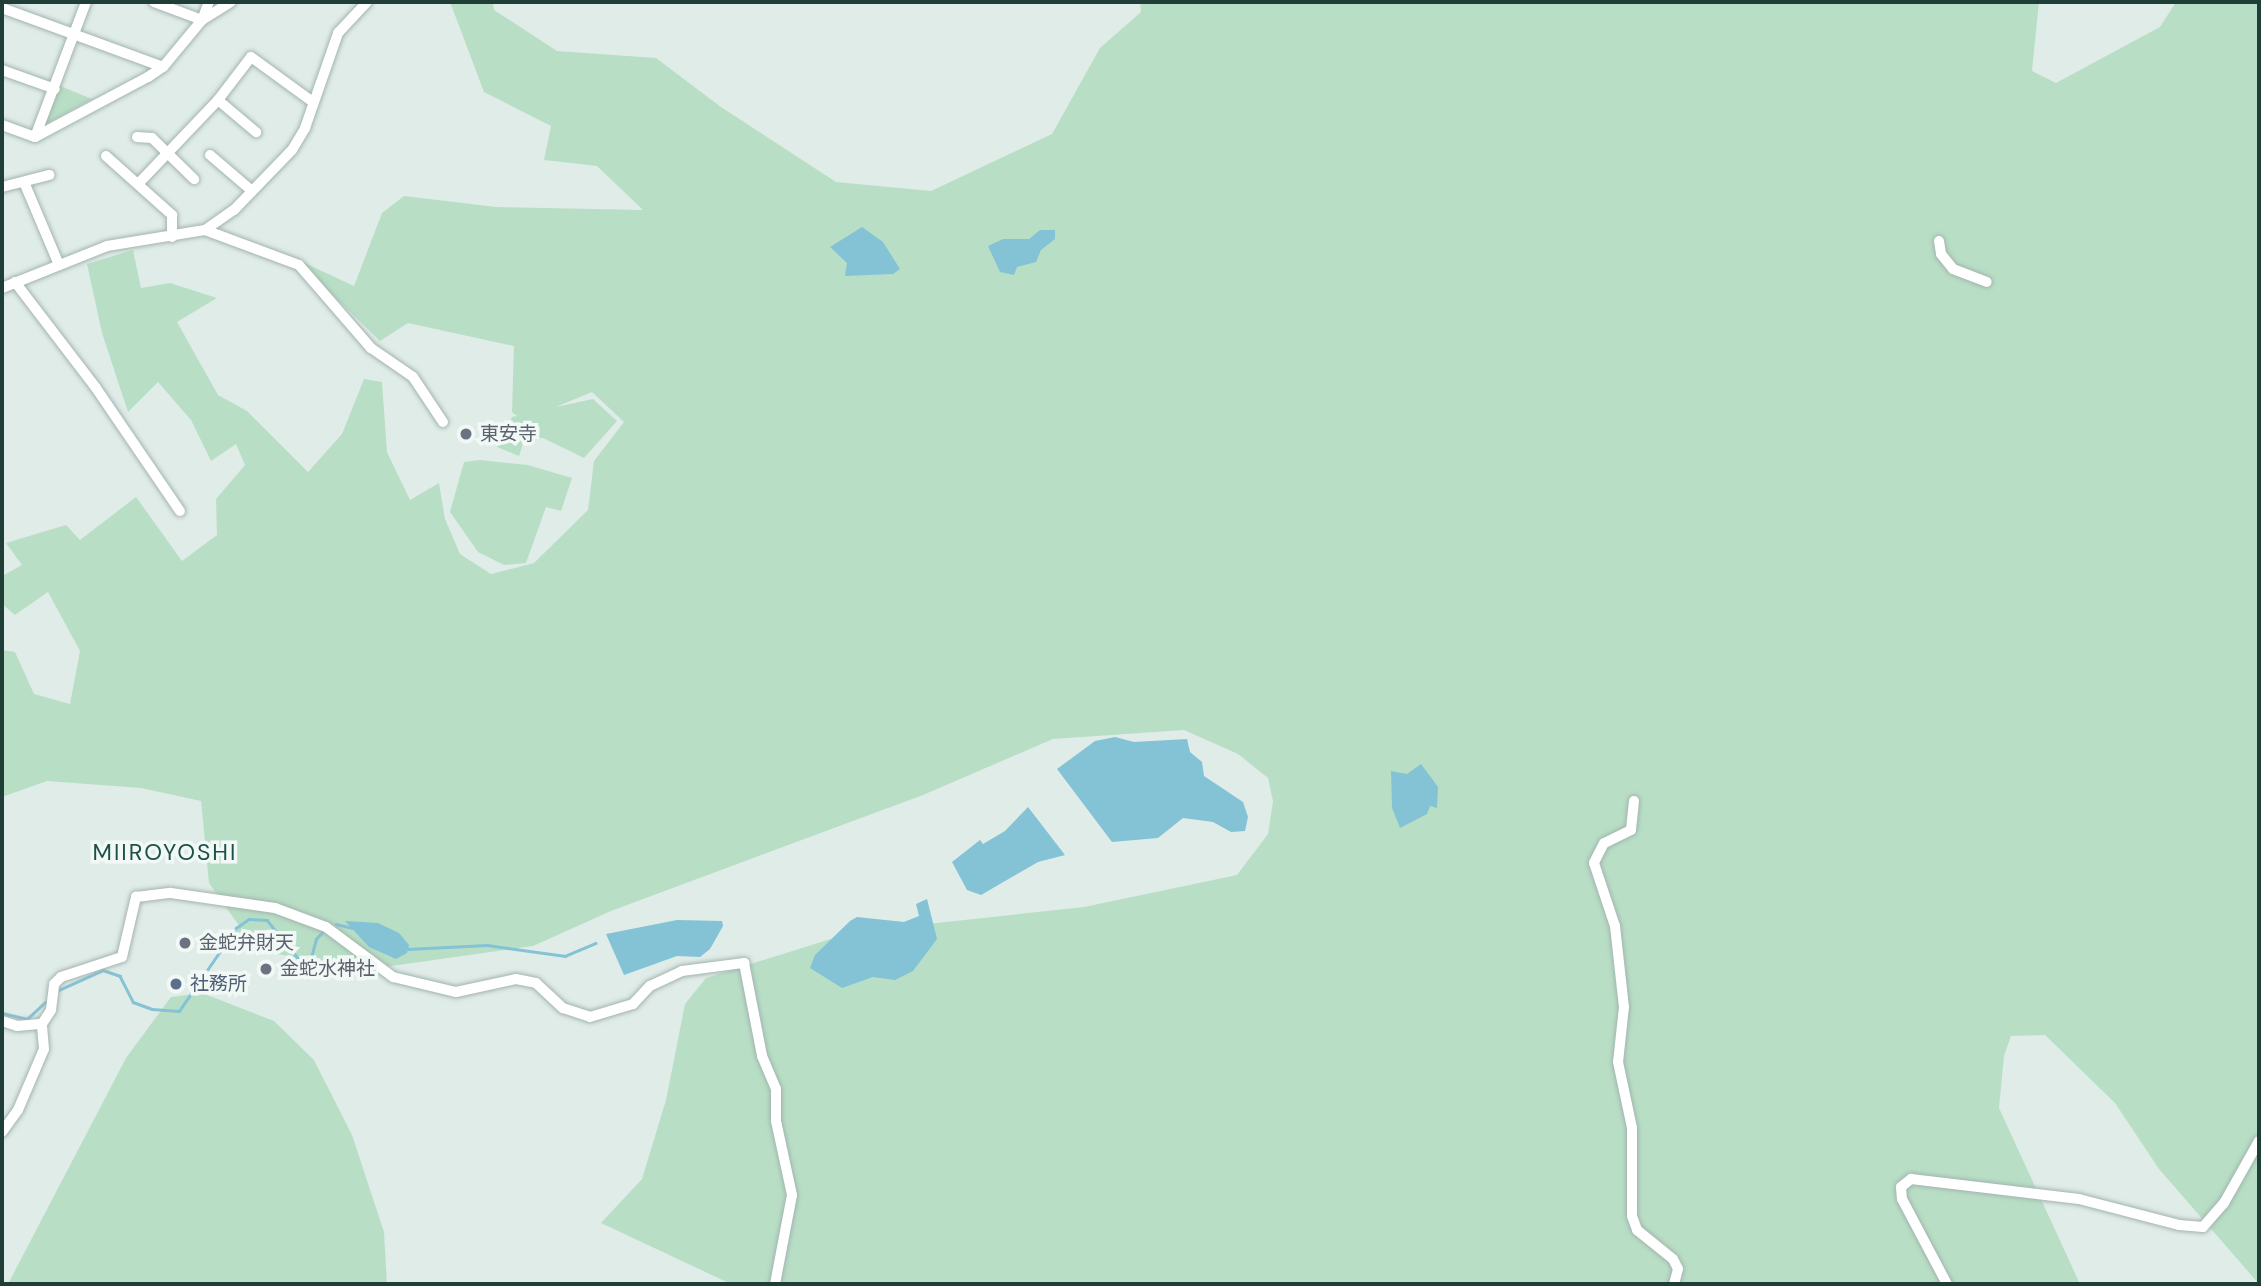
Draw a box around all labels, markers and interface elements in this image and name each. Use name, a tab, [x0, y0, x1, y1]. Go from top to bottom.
place label: 東安寺	[480, 423, 537, 445]
marker: 東安寺	[458, 426, 474, 442]
district label: MIIROYOSHI	[94, 838, 236, 866]
place label: 金蛇弁財天	[199, 932, 294, 954]
marker: 金蛇弁財天	[177, 935, 193, 951]
place label: 金蛇水神社	[280, 958, 375, 980]
marker: 金蛇水神社	[258, 961, 274, 977]
place label: 社務所	[190, 973, 247, 995]
marker: 社務所	[168, 976, 184, 992]

